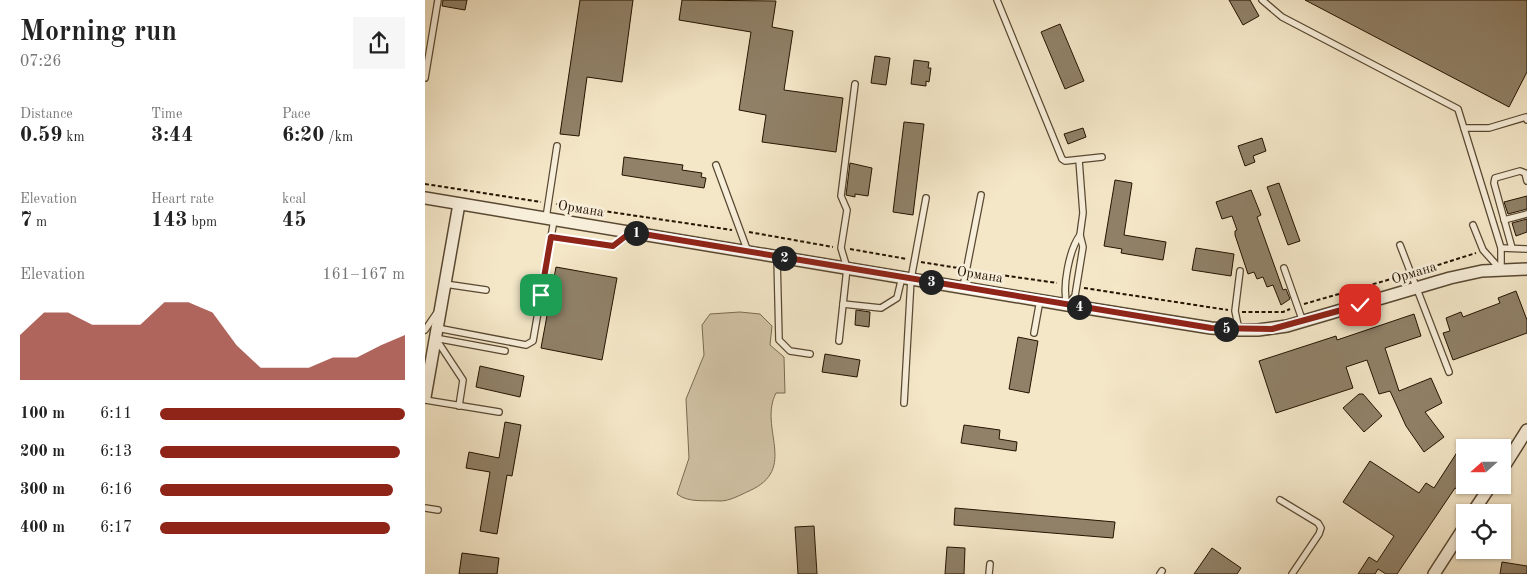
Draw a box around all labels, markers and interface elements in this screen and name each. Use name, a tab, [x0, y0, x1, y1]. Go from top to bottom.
button: share	[353, 17, 405, 69]
text: Morning run	[20, 19, 177, 47]
text: 07:26	[20, 54, 62, 70]
text: Distance	[20, 107, 73, 121]
text: Time	[151, 107, 182, 121]
text: Pace	[282, 107, 310, 121]
text: 0.59	[20, 125, 62, 146]
text: 3:44	[151, 125, 193, 146]
text: 6:20	[282, 125, 324, 146]
text: km	[62, 130, 85, 144]
text: /km	[324, 130, 353, 144]
text: Elevation	[20, 192, 77, 206]
text: Heart rate	[151, 192, 214, 206]
text: kcal	[282, 192, 306, 206]
street label: Ормана	[557, 198, 605, 220]
text: 7	[20, 210, 32, 231]
text: 143	[151, 210, 188, 231]
text: 45	[282, 210, 306, 231]
text: m	[32, 215, 47, 229]
text: bpm	[188, 215, 217, 229]
pin: 1	[623, 220, 649, 246]
text: 1	[632, 226, 641, 240]
pin: 2	[771, 246, 797, 270]
text: 2	[780, 251, 789, 265]
street label: Ормана	[1390, 259, 1438, 287]
street label: Ормана	[956, 264, 1004, 286]
text: Elevation	[20, 267, 85, 283]
text: 161–167 m	[322, 267, 405, 283]
pin: 3	[919, 270, 943, 294]
pin	[520, 274, 562, 316]
text: 3	[927, 275, 936, 289]
icon: arrive	[527, 281, 555, 309]
pin	[1339, 284, 1381, 326]
icon: check	[1346, 291, 1374, 319]
pin: 4	[1067, 294, 1091, 320]
text: 4	[1075, 300, 1084, 314]
pin: 5	[1213, 316, 1239, 342]
text: 5	[1222, 322, 1231, 336]
text: 100 m	[20, 406, 65, 422]
text: 6:11	[100, 406, 132, 422]
north arrow	[1456, 439, 1511, 494]
map controls	[1456, 439, 1511, 559]
text: 200 m	[20, 444, 65, 460]
text: 6:13	[100, 444, 132, 460]
text: 300 m	[20, 482, 65, 498]
text: 6:16	[100, 482, 132, 498]
button: locate	[1456, 504, 1511, 559]
text: 400 m	[20, 520, 65, 536]
text: 6:17	[100, 520, 132, 536]

